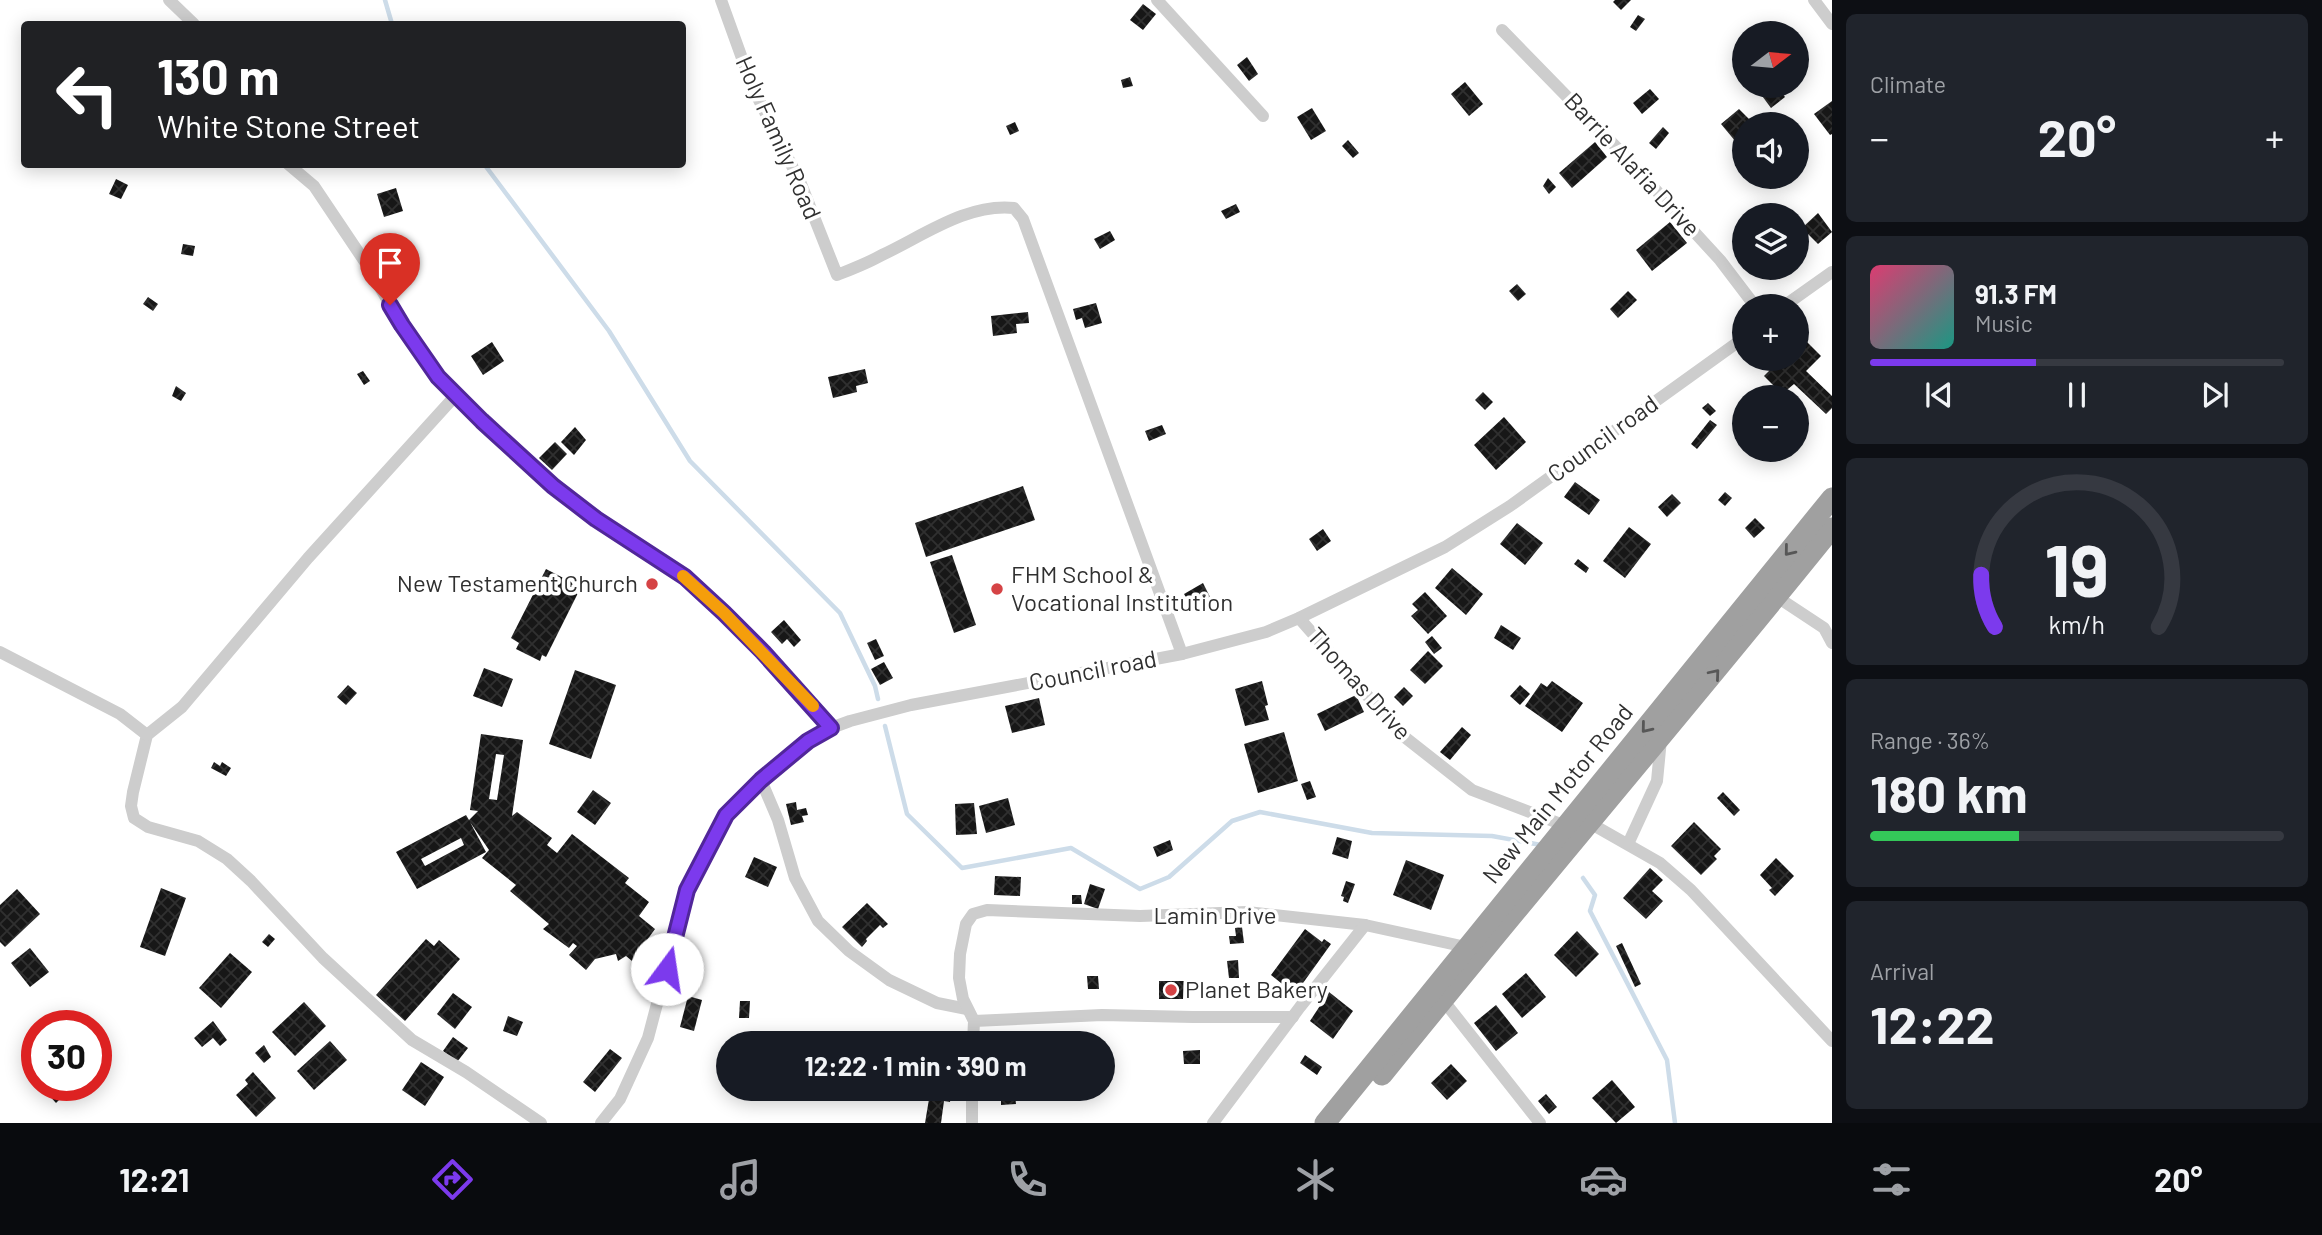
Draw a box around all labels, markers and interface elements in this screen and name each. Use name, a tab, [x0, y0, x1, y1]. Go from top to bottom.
north arrow	[1732, 21, 1810, 98]
map controls	[1732, 21, 1809, 462]
text: 130 m	[157, 46, 279, 105]
icon: left	[42, 49, 133, 140]
street label: Holy Family Road	[730, 51, 828, 224]
text: Climate	[1870, 70, 1946, 98]
street label: Barrie Alafia Drive	[1559, 86, 1707, 242]
text: 20°	[2038, 105, 2116, 167]
text: White Stone Street	[157, 106, 420, 144]
button: sound	[1732, 112, 1809, 189]
text: −	[1870, 114, 1889, 160]
text: +	[2265, 114, 2284, 160]
button: layers	[1732, 203, 1809, 280]
pin	[360, 233, 420, 305]
icon: arrive	[371, 244, 409, 282]
text: 91.3 FM	[1975, 278, 2057, 309]
button: +	[1732, 294, 1809, 371]
text: Music	[1975, 309, 2033, 337]
icon: previous	[1920, 376, 1958, 414]
icon: pause	[2058, 376, 2096, 414]
icon: next	[2196, 376, 2234, 414]
button: −	[1732, 385, 1809, 462]
street label: Council road	[1541, 388, 1663, 488]
text: 19	[2045, 525, 2109, 613]
one-way arrow	[1785, 543, 1797, 556]
place label: FHM School & Vocational Institution	[1011, 559, 1233, 616]
place label: New Testament Church	[397, 568, 638, 597]
marker: New Testament Church	[644, 576, 660, 592]
marker: FHM School & Vocational Institution	[989, 581, 1005, 597]
text: km/h	[2049, 609, 2105, 639]
street label: Thomas Drive	[1302, 621, 1418, 745]
street label: Council road	[1027, 643, 1159, 696]
one-way arrow	[1707, 669, 1719, 682]
street label: New Main Motor Road	[1476, 698, 1638, 889]
one-way arrow	[1641, 720, 1654, 732]
text: Range · 36%	[1870, 726, 1990, 754]
text: 180 km	[1870, 761, 2028, 823]
street label: Lamin Drive	[1153, 900, 1277, 929]
position arrow	[630, 932, 704, 1006]
text: Arrival	[1870, 957, 1934, 985]
place label: Planet Bakery	[1185, 974, 1328, 1003]
marker: Planet Bakery	[1163, 982, 1179, 998]
text: 12:22	[1870, 992, 1995, 1054]
speed limit sign: 30	[21, 1010, 112, 1101]
text: 12:22 · 1 min · 390 m	[805, 1050, 1026, 1081]
icon: directions	[428, 1155, 477, 1204]
icon: music	[716, 1155, 765, 1204]
icon: phone	[1003, 1155, 1052, 1204]
icon: climate	[1291, 1155, 1340, 1204]
icon: car	[1579, 1155, 1628, 1204]
icon: filters	[1867, 1155, 1916, 1204]
text: 12:21	[119, 1160, 189, 1198]
text: 20°	[2154, 1160, 2203, 1198]

